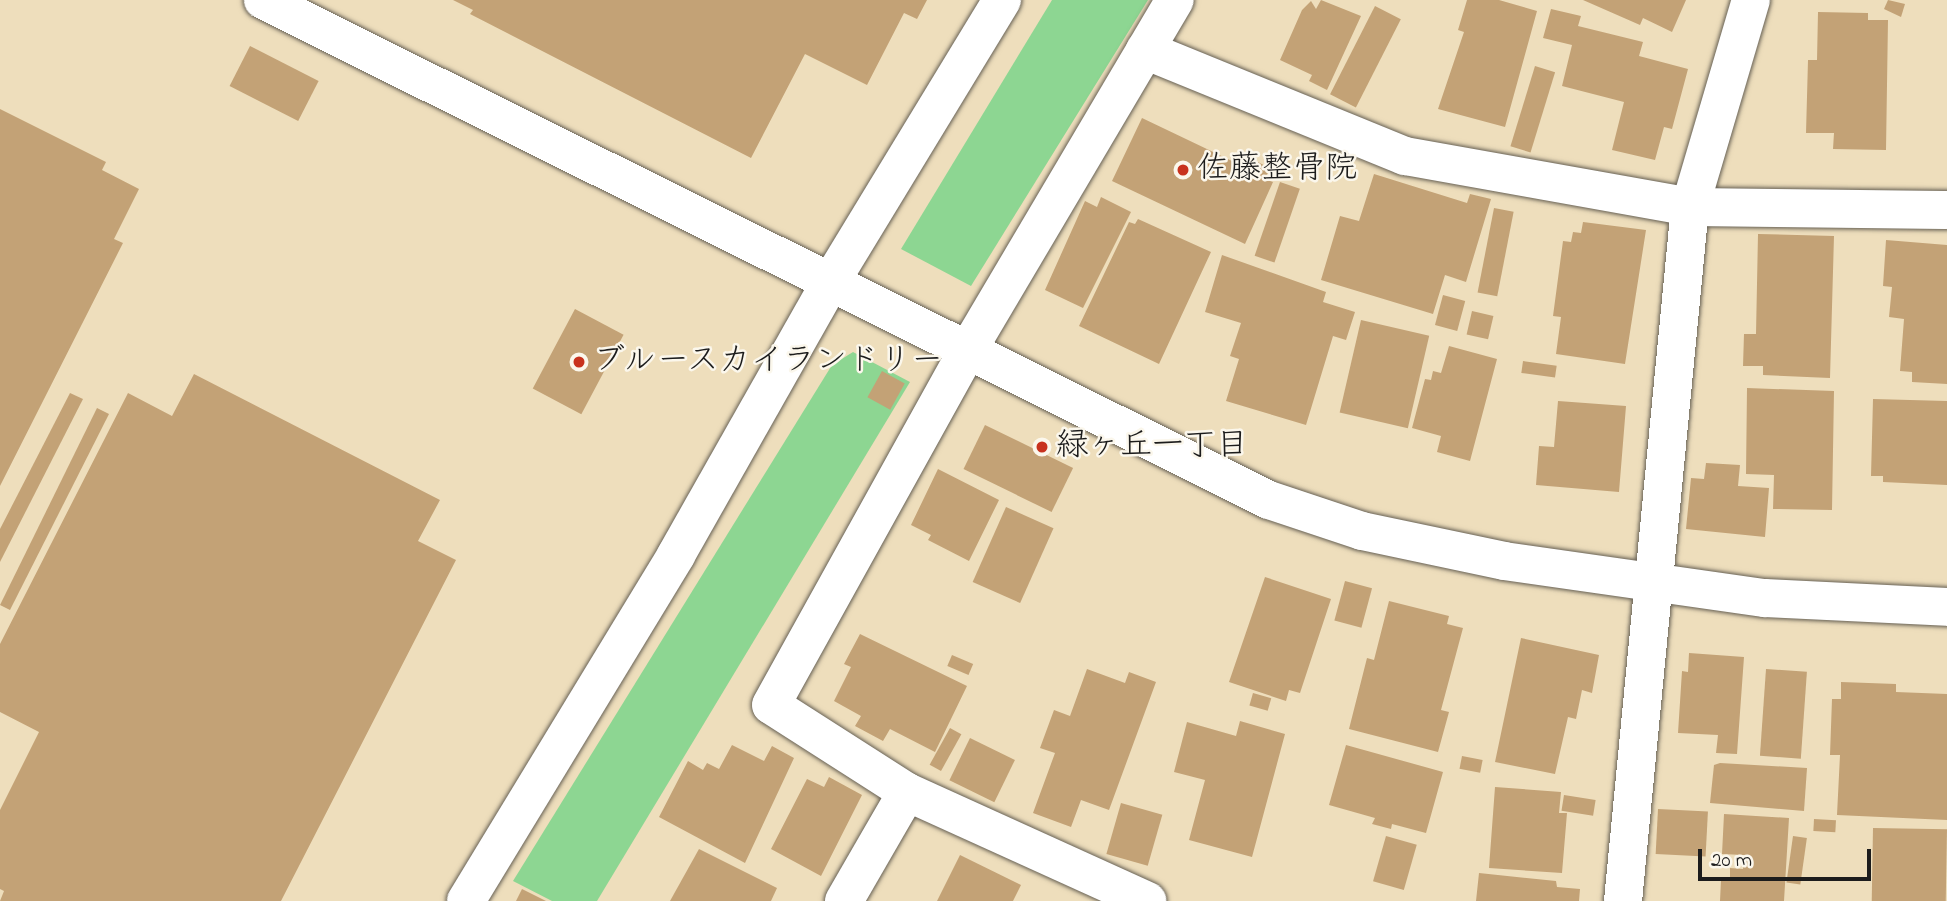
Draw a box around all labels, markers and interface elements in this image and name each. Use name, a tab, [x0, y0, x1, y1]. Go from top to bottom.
place label: 佐藤整骨院	[1197, 151, 1357, 189]
marker: 佐藤整骨院	[1175, 162, 1191, 178]
place label: ブルースカイランドリー	[593, 343, 946, 381]
marker: ブルースカイランドリー	[571, 354, 587, 370]
place label: 緑ヶ丘一丁目	[1056, 428, 1248, 466]
marker: 緑ヶ丘一丁目	[1034, 439, 1050, 455]
scale bar	[1702, 834, 1875, 878]
text: 20 m	[1711, 846, 1752, 876]

